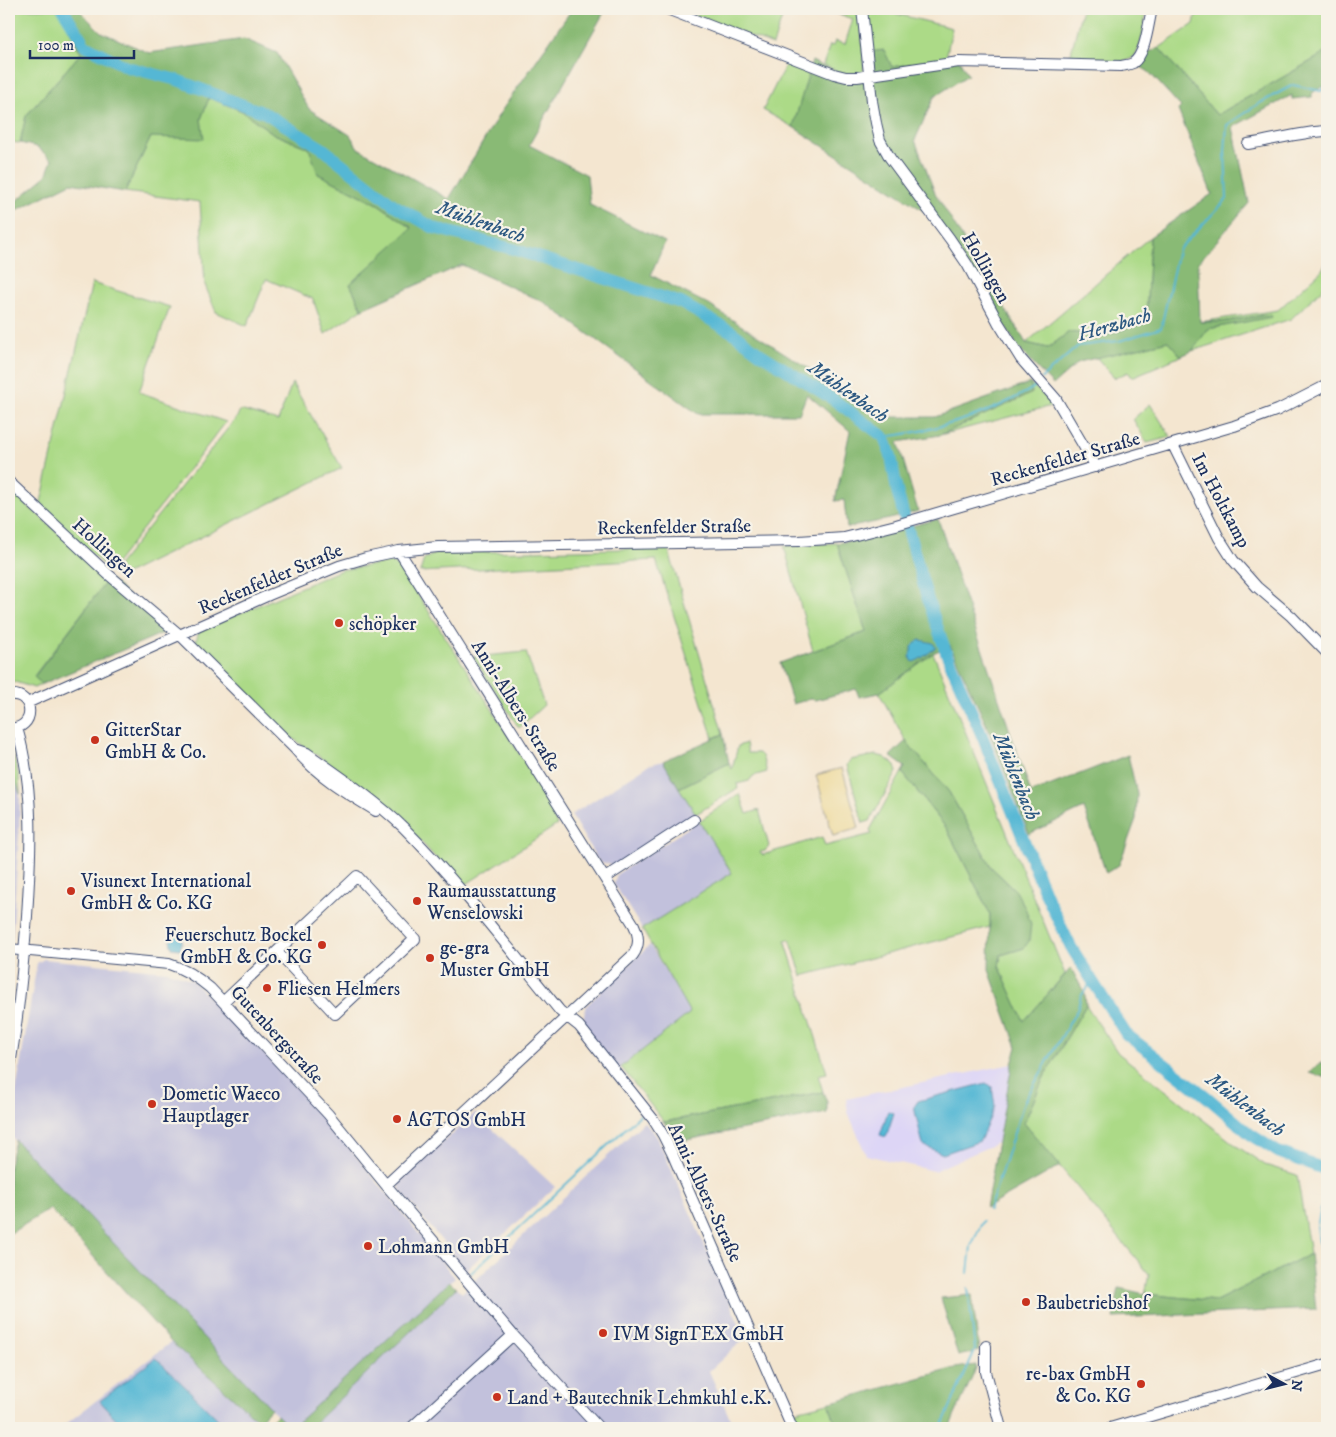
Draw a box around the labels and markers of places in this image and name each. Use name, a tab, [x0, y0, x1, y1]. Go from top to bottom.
place label: schöpker	[349, 613, 416, 636]
marker: schöpker	[333, 617, 345, 629]
place label: GitterStar GmbH & Co.	[105, 719, 206, 764]
marker: GitterStar GmbH & Co.	[89, 734, 101, 746]
place label: Visunext International GmbH & Co. KG	[80, 870, 251, 915]
place label: Raumausstattung Wenselowski	[426, 880, 557, 925]
marker: Visunext International GmbH & Co. KG	[65, 885, 77, 897]
marker: Raumausstattung Wenselowski	[411, 895, 423, 907]
place label: Feuerschutz Bockel GmbH & Co. KG	[165, 924, 312, 969]
place label: ge-gra Muster GmbH	[440, 937, 550, 982]
marker: Feuerschutz Bockel GmbH & Co. KG	[316, 939, 328, 951]
marker: ge-gra Muster GmbH	[424, 952, 436, 964]
place label: Fliesen Helmers	[277, 978, 400, 1001]
marker: Fliesen Helmers	[261, 982, 273, 994]
place label: Dometic Waeco Hauptlager	[162, 1083, 280, 1128]
marker: Dometic Waeco Hauptlager	[146, 1098, 158, 1110]
place label: AGTOS GmbH	[407, 1109, 526, 1132]
marker: AGTOS GmbH	[391, 1113, 403, 1125]
place label: Lohmann GmbH	[378, 1236, 509, 1259]
marker: Lohmann GmbH	[362, 1240, 374, 1252]
place label: Baubetriebshof	[1036, 1292, 1151, 1315]
marker: Baubetriebshof	[1020, 1296, 1032, 1308]
place label: IVM SignTEX GmbH	[613, 1323, 784, 1346]
marker: IVM SignTEX GmbH	[597, 1327, 609, 1339]
place label: re-bax GmbH & Co. KG	[1026, 1363, 1131, 1408]
marker: re-bax GmbH & Co. KG	[1135, 1378, 1147, 1390]
place label: Land + Bautechnik Lehmkuhl e.K.	[507, 1387, 771, 1410]
marker: Land + Bautechnik Lehmkuhl e.K.	[491, 1391, 503, 1403]

